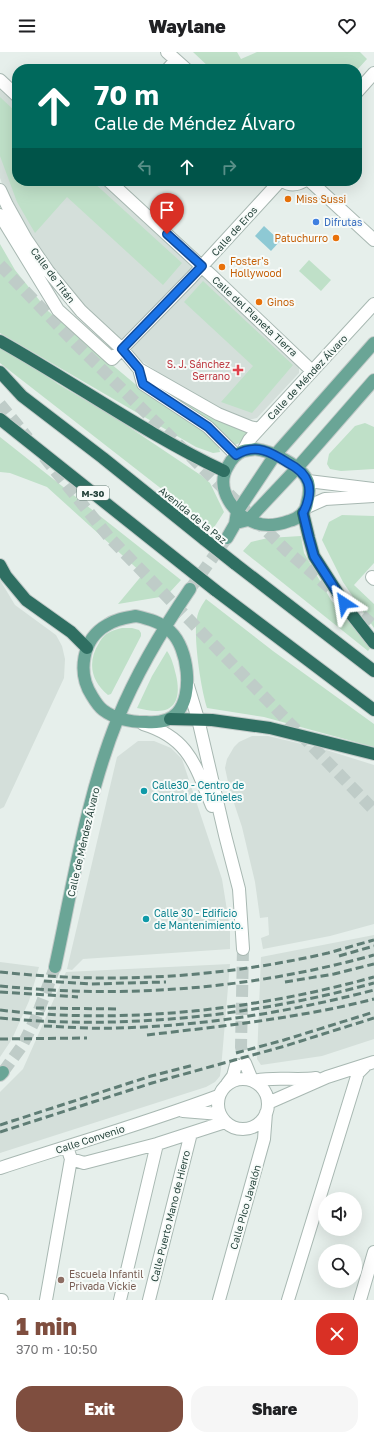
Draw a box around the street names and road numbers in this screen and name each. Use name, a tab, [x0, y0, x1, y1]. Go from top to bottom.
street label: Calle de Eros	[209, 204, 259, 258]
street label: Calle de Titán	[28, 245, 78, 305]
street label: Calle del Planeta Tierra	[210, 273, 300, 359]
street label: Calle de Méndez Álvaro	[264, 332, 350, 422]
street label: Avenida de la Paz	[157, 484, 229, 546]
road number: M-30	[77, 486, 109, 500]
street label: Calle de Méndez Álvaro	[65, 786, 101, 898]
street label: Calle Convenio	[54, 1122, 126, 1156]
street label: Calle Puerto Mano de Hierro	[148, 1149, 192, 1283]
street label: Calle Pico Javalón	[227, 1163, 263, 1251]

